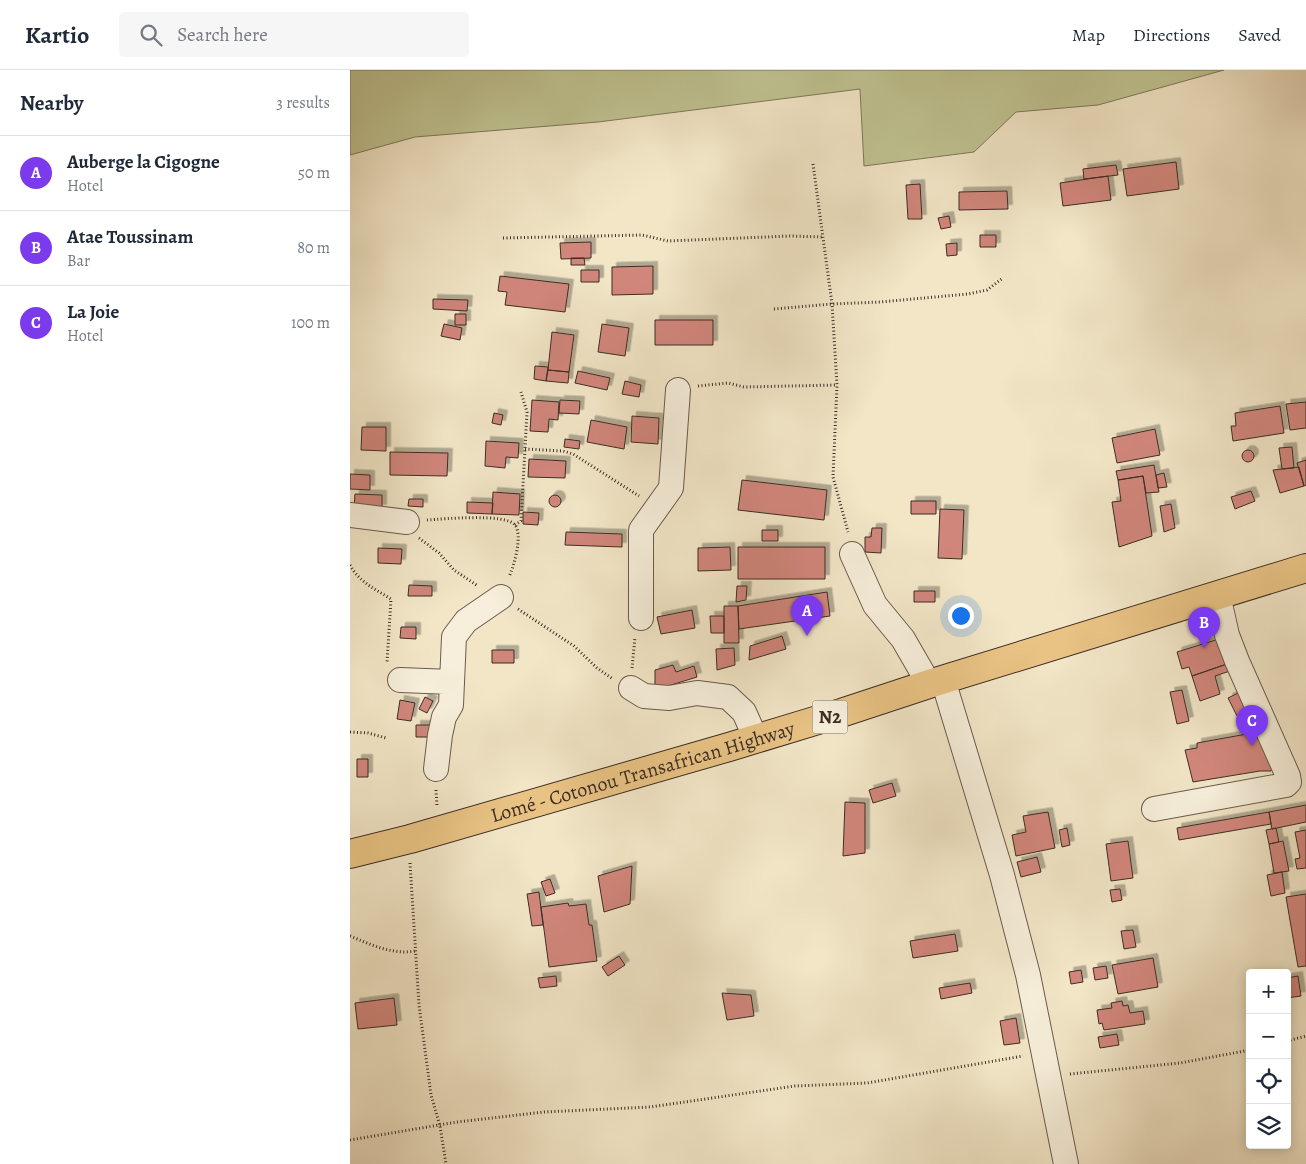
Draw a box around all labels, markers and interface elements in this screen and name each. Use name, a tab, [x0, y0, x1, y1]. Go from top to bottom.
search box	[119, 12, 469, 57]
text: Kartio	[25, 19, 89, 51]
icon: search	[137, 21, 165, 49]
text: Search here	[177, 22, 268, 48]
text: Map	[1072, 23, 1105, 47]
text: Directions	[1133, 23, 1210, 47]
text: Saved	[1238, 23, 1281, 47]
text: Nearby	[20, 89, 83, 117]
text: 3 results	[276, 92, 330, 114]
text: Auberge la Cigogne	[67, 149, 220, 175]
text: A	[31, 162, 41, 184]
text: 50 m	[298, 162, 330, 184]
text: Hotel	[67, 175, 103, 197]
text: Atae Toussinam	[67, 224, 193, 250]
text: B	[31, 237, 41, 259]
text: 80 m	[297, 237, 330, 259]
text: Bar	[67, 250, 90, 272]
text: La Joie	[67, 299, 119, 325]
text: C	[31, 312, 41, 334]
text: 100 m	[291, 312, 330, 334]
text: Hotel	[67, 325, 103, 347]
pin: A	[791, 595, 823, 636]
your location	[948, 603, 974, 629]
pin: B	[1188, 607, 1220, 648]
road number: N2	[812, 700, 848, 734]
pin: C	[1236, 705, 1268, 746]
street label: Lomé - Cotonou Transafrican Highway	[487, 714, 799, 829]
map controls	[1246, 969, 1291, 1149]
button: +	[1246, 969, 1291, 1014]
button: −	[1246, 1014, 1291, 1059]
button: locate	[1246, 1059, 1291, 1104]
button: layers	[1246, 1104, 1291, 1149]

